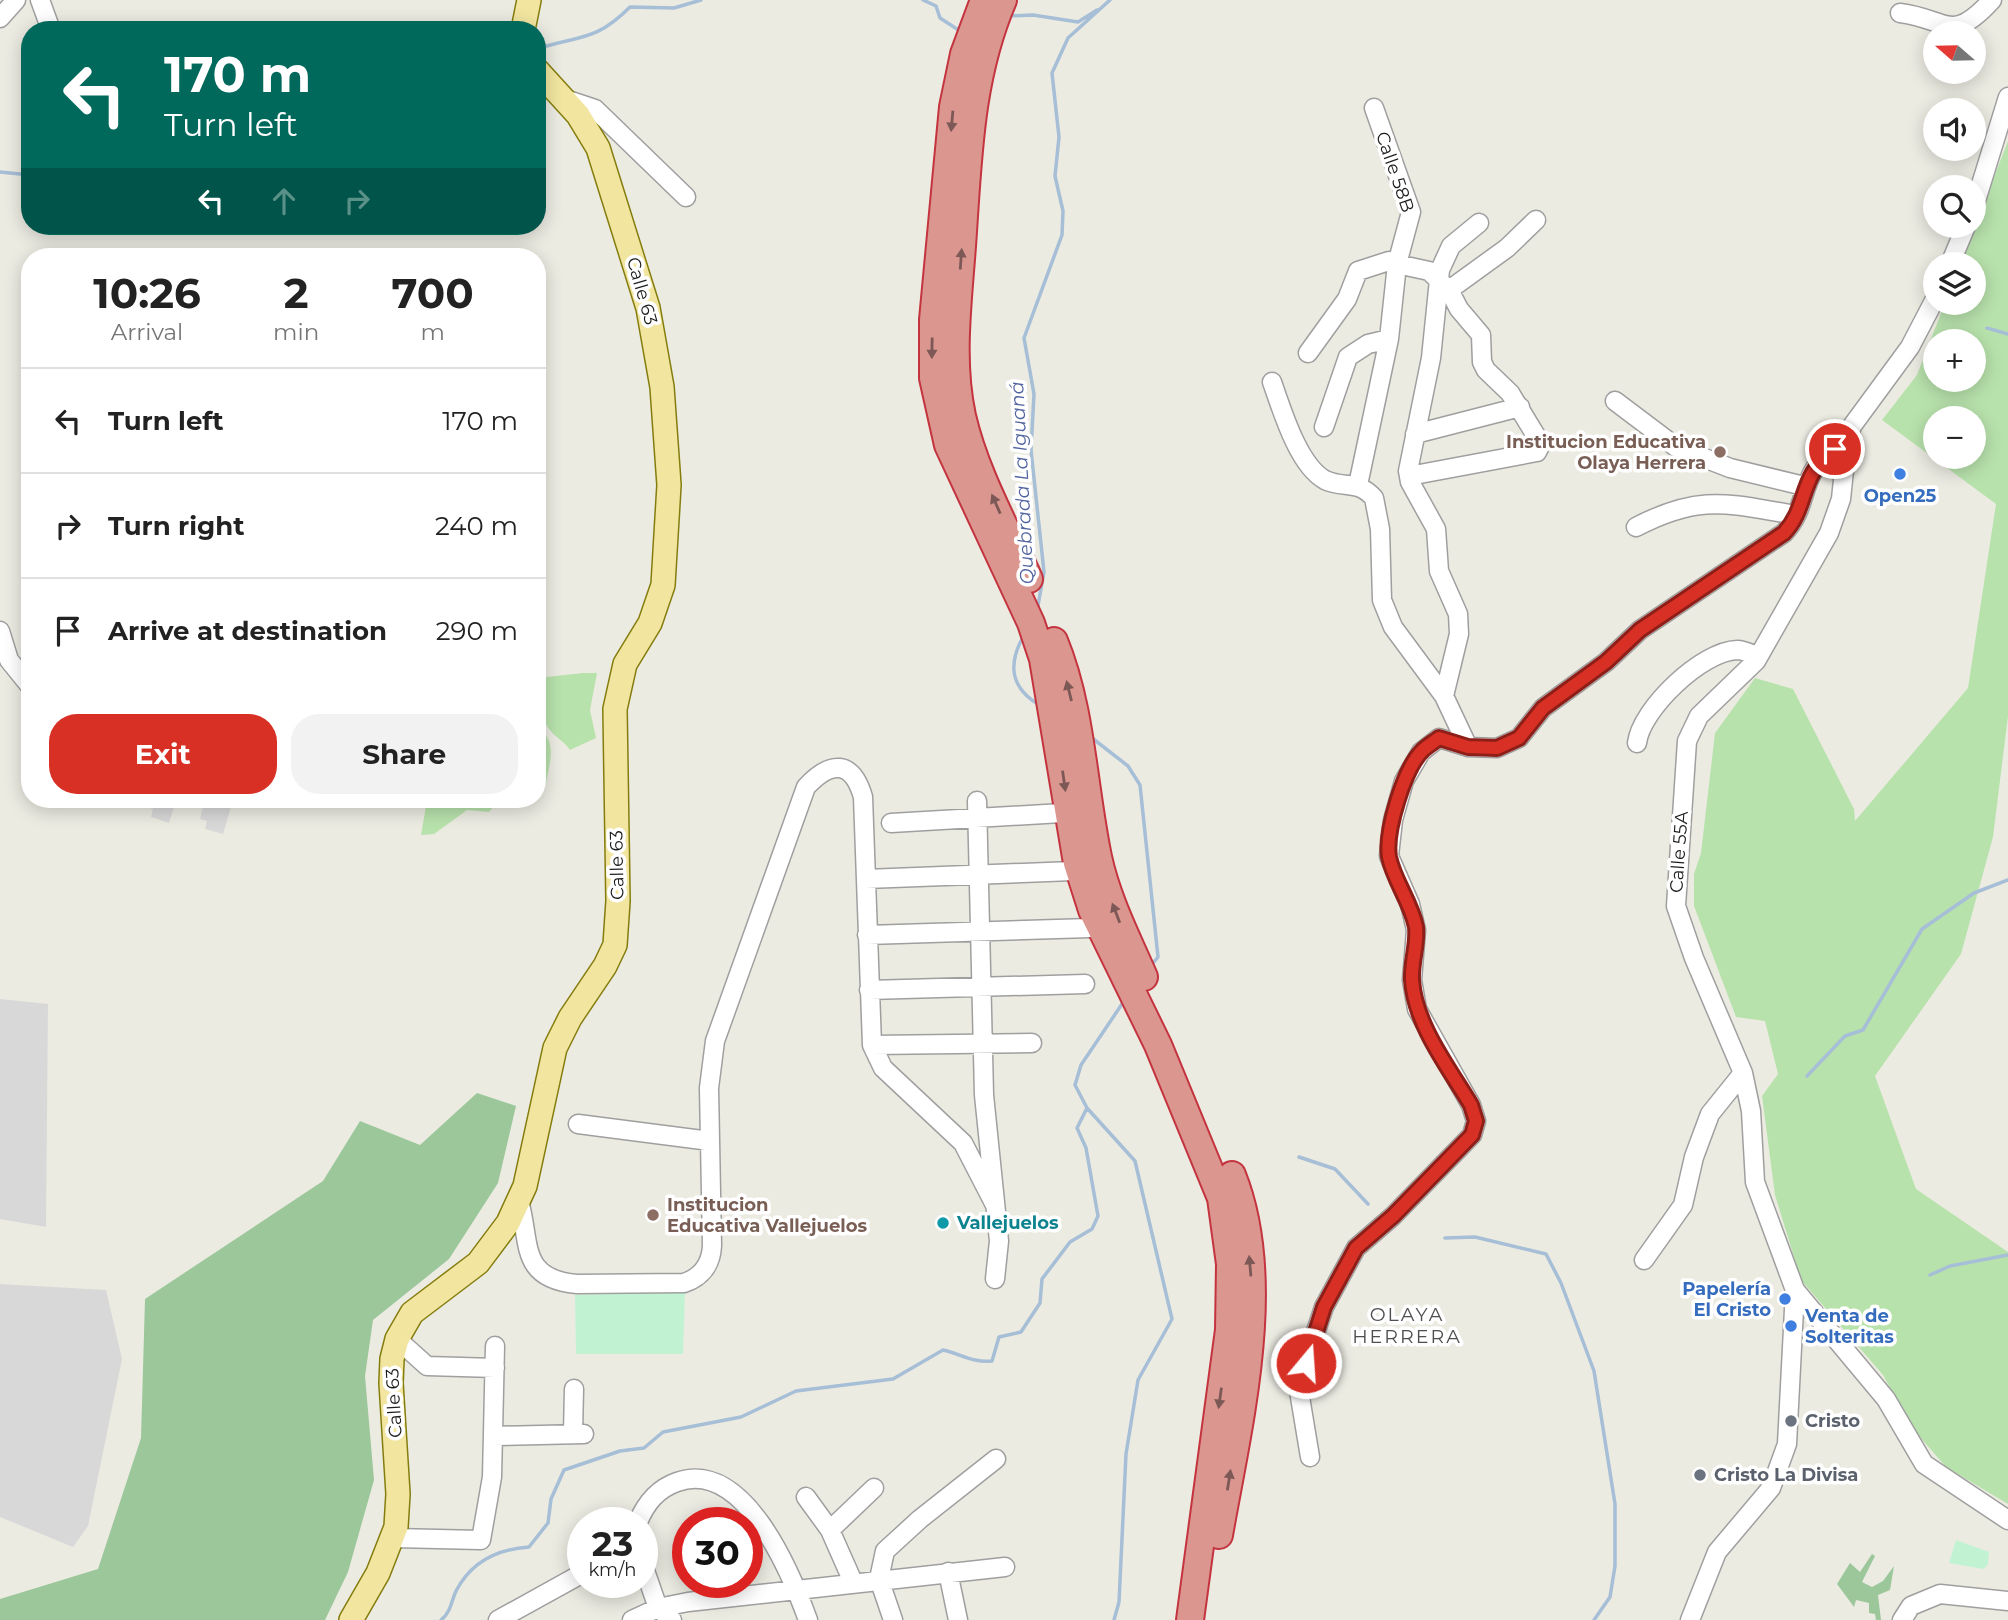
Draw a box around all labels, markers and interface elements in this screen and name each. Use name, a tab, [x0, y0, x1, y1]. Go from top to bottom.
north arrow	[1923, 21, 1986, 84]
map controls	[1923, 21, 1986, 469]
text: 170 m	[164, 45, 311, 104]
icon: left	[49, 49, 140, 140]
button: sound	[1923, 98, 1986, 161]
text: Turn left	[164, 105, 298, 144]
one-way arrow	[946, 110, 957, 132]
street label: Calle 58B	[1371, 129, 1419, 215]
button: search	[1923, 175, 1986, 238]
icon: left	[192, 182, 230, 220]
icon: ahead	[265, 182, 303, 220]
icon: right	[338, 182, 376, 220]
one-way arrow	[956, 248, 967, 270]
button: layers	[1923, 252, 1986, 315]
street label: Calle 63	[622, 254, 662, 328]
text: 10:26	[93, 267, 201, 319]
text: 2	[284, 267, 309, 319]
text: 700	[391, 267, 474, 319]
text: Arrival	[111, 318, 183, 346]
text: min	[273, 318, 319, 346]
text: m	[420, 318, 445, 346]
button: +	[1923, 329, 1986, 392]
one-way arrow	[926, 337, 938, 359]
water label: Quebrada La Iguaná	[1005, 381, 1039, 585]
icon: left	[49, 402, 87, 440]
text: Turn left	[108, 405, 224, 437]
text: 170 m	[442, 405, 518, 437]
button: −	[1923, 406, 1986, 469]
pin	[1805, 419, 1865, 479]
icon: arrive	[1816, 430, 1854, 468]
place label: Institucion Educativa Olaya Herrera	[1506, 431, 1706, 474]
marker: Institucion Educativa Olaya Herrera	[1712, 444, 1728, 460]
marker: Open25	[1892, 466, 1908, 482]
place label: Open25	[1864, 485, 1937, 507]
one-way arrow	[990, 494, 1002, 514]
icon: right	[49, 507, 87, 545]
text: Turn right	[108, 510, 244, 542]
text: 240 m	[435, 510, 518, 542]
icon: arrive	[49, 612, 87, 650]
text: Arrive at destination	[108, 615, 387, 647]
text: 290 m	[436, 615, 518, 647]
one-way arrow	[1063, 680, 1074, 702]
button: Exit	[49, 714, 277, 794]
button: Share	[291, 714, 518, 794]
one-way arrow	[1059, 770, 1070, 792]
street label: Calle 55A	[1665, 810, 1693, 894]
street label: Calle 63	[605, 830, 629, 900]
one-way arrow	[1110, 902, 1121, 923]
place label: Institucion Educativa Vallejuelos	[667, 1194, 867, 1237]
marker: Institucion Educativa Vallejuelos	[645, 1207, 661, 1223]
place label: Vallejuelos	[956, 1212, 1059, 1234]
marker: Vallejuelos	[935, 1215, 951, 1231]
one-way arrow	[1244, 1254, 1255, 1276]
place label: Papelería El Cristo	[1682, 1278, 1771, 1321]
marker: Papelería El Cristo	[1777, 1291, 1793, 1307]
district label: OLAYA HERRERA	[1352, 1303, 1462, 1348]
place label: Venta de Solteritas	[1804, 1305, 1894, 1348]
marker: Venta de Solteritas	[1783, 1318, 1799, 1334]
position arrow	[1269, 1326, 1343, 1400]
street label: Calle 63	[381, 1368, 407, 1438]
one-way arrow	[1215, 1387, 1226, 1409]
place label: Cristo	[1805, 1410, 1860, 1432]
marker: Cristo	[1783, 1413, 1799, 1429]
place label: Cristo La Divisa	[1714, 1464, 1858, 1486]
marker: Cristo La Divisa	[1692, 1467, 1708, 1483]
one-way arrow	[1223, 1469, 1234, 1491]
speed limit sign: 30	[672, 1507, 763, 1598]
text: 23	[592, 1522, 633, 1565]
text: km/h	[588, 1559, 637, 1581]

